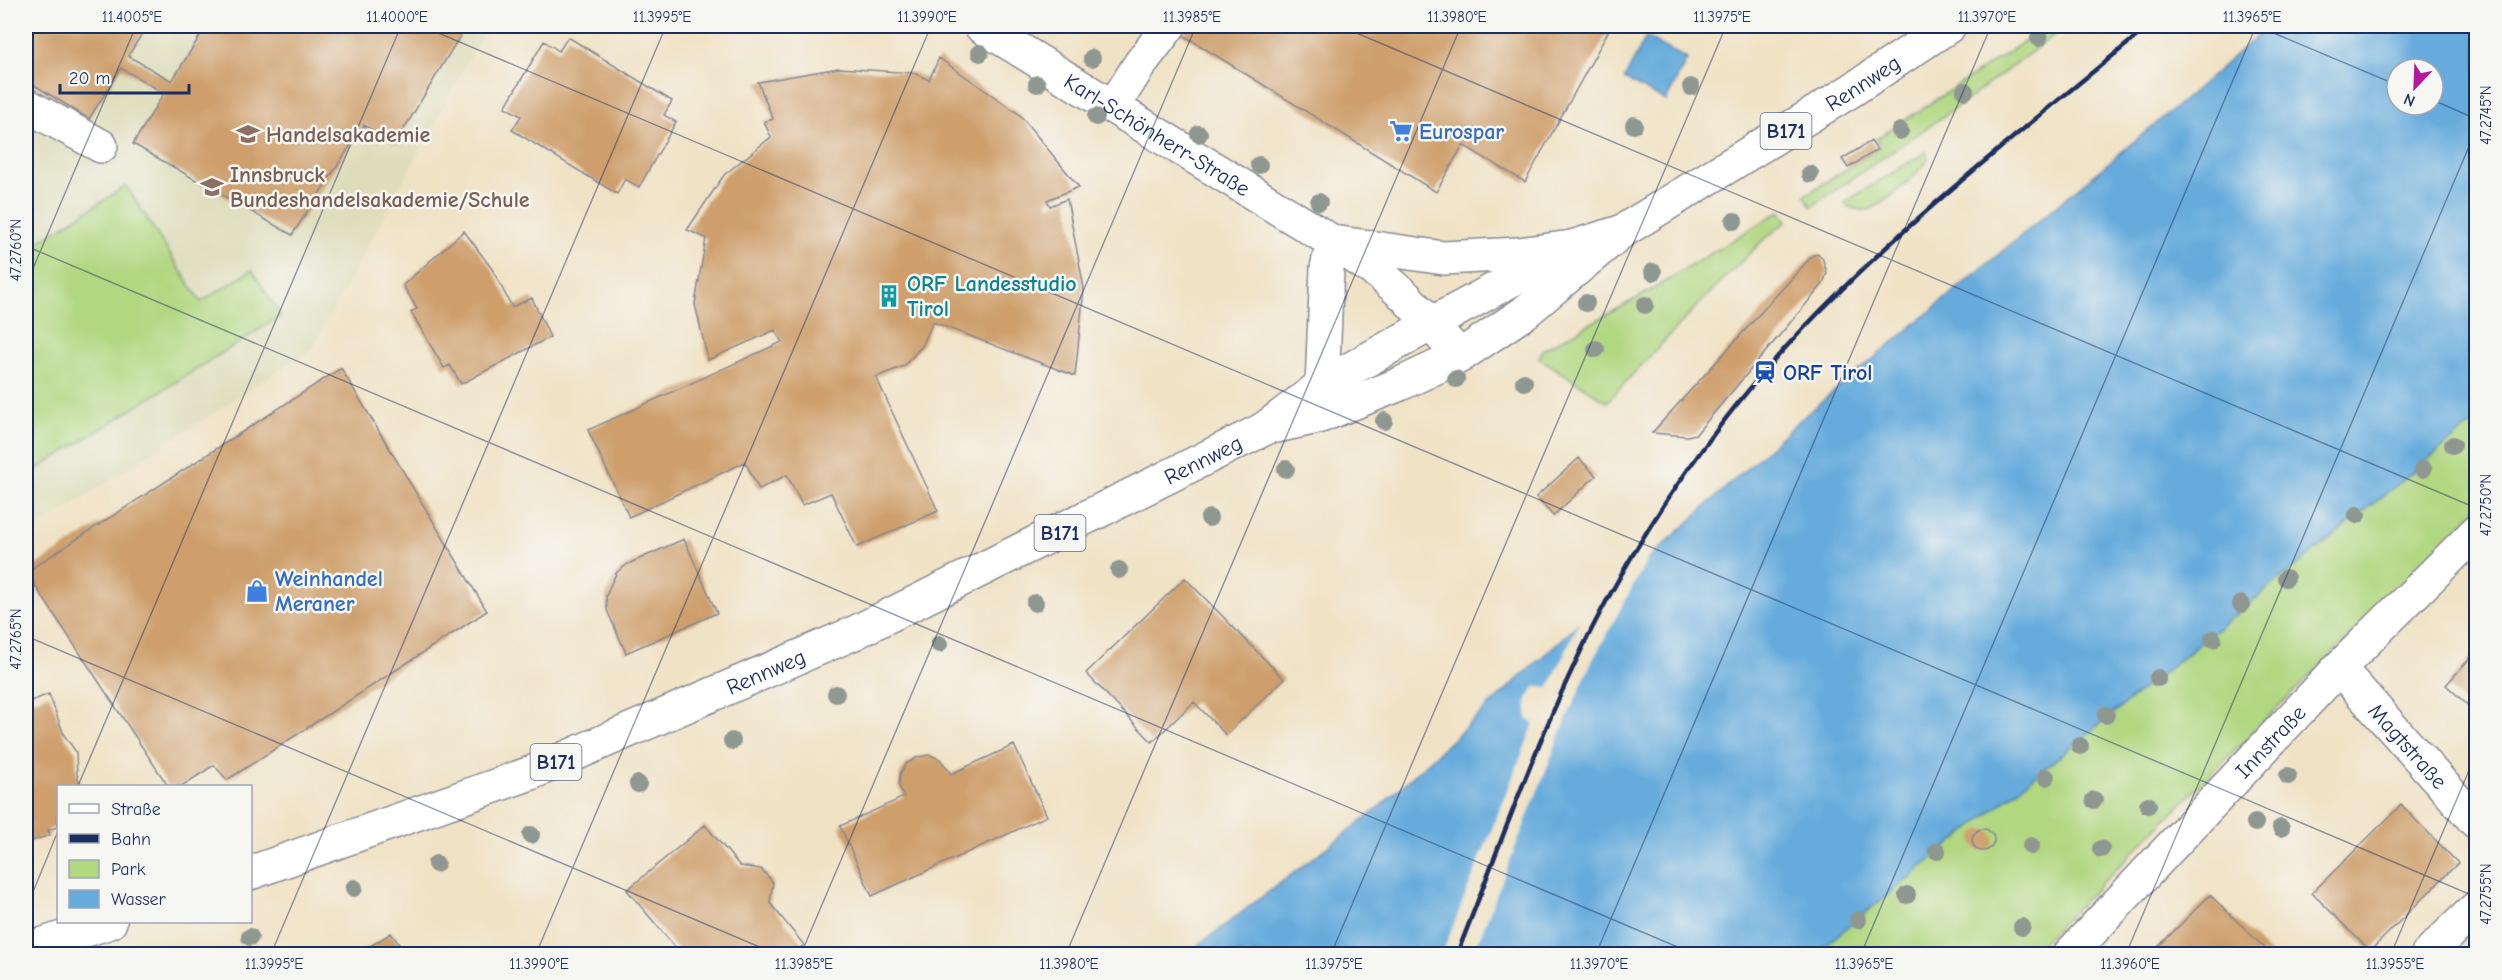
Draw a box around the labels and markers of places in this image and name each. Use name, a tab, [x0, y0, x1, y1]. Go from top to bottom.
supermarket icon: Eurospar	[1388, 118, 1414, 144]
place label: Eurospar	[1419, 119, 1504, 145]
school or university icon: Handelsakademie	[235, 121, 261, 147]
place label: Handelsakademie	[266, 122, 431, 148]
place label: Innsbruck Bundeshandelsakademie/Schule	[230, 162, 530, 213]
school or university icon: Innsbruck Bundeshandelsakademie/Schule	[199, 174, 225, 200]
place label: ORF Landesstudio Tirol	[907, 271, 1077, 322]
building icon: ORF Landesstudio Tirol	[876, 283, 902, 309]
station icon: ORF Tirol	[1752, 359, 1778, 385]
place label: ORF Tirol	[1783, 360, 1872, 386]
place label: Weinhandel Meraner	[275, 566, 383, 617]
shop icon: Weinhandel Meraner	[244, 578, 270, 604]

